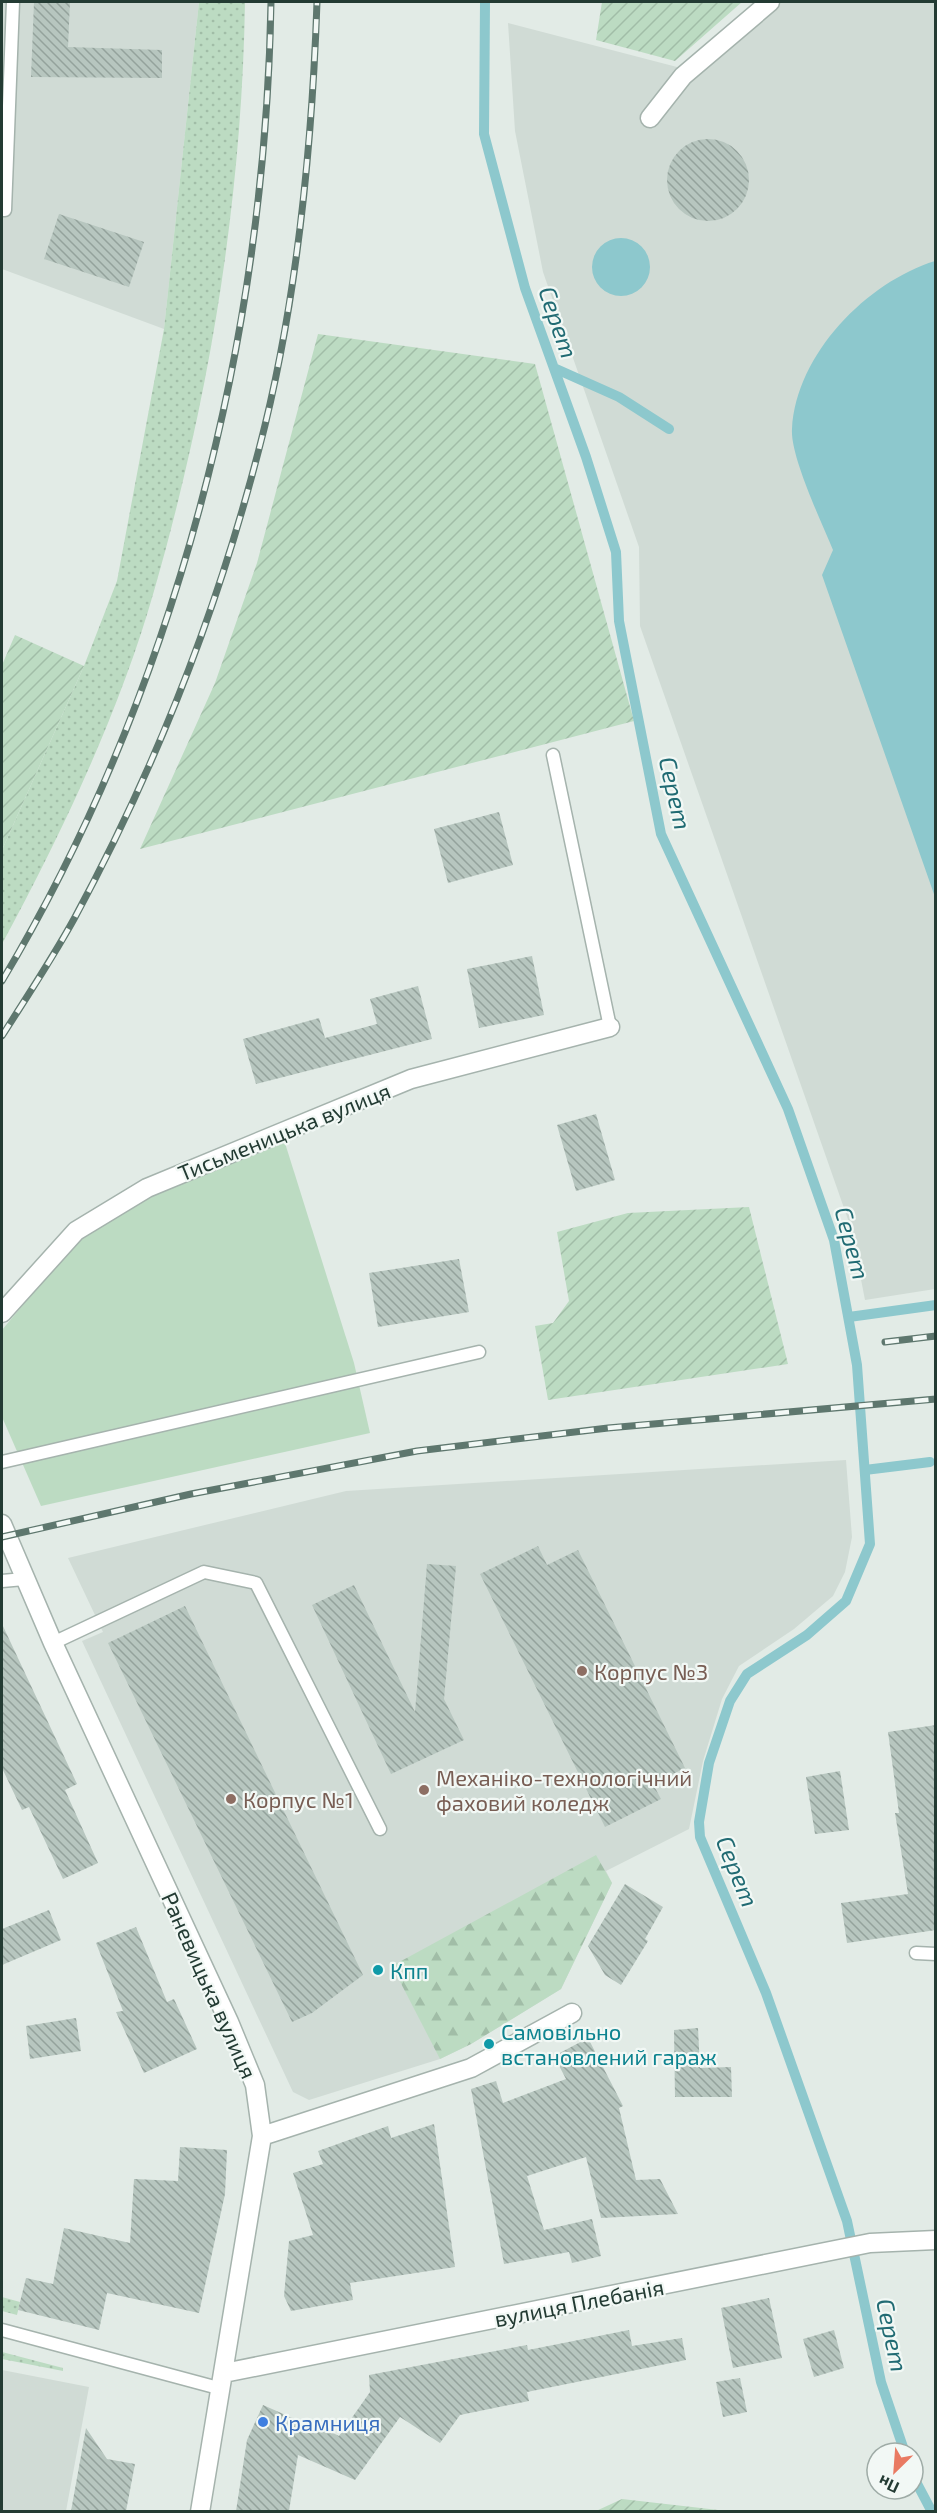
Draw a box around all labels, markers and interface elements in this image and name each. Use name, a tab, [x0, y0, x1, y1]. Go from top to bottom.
water label: Серет	[533, 282, 585, 362]
water label: Серет	[654, 754, 698, 832]
street label: Тисьменицька вулиця	[174, 1077, 394, 1186]
water label: Серет	[829, 1203, 877, 1283]
place label: Корпус №3	[594, 1658, 708, 1685]
marker: Корпус №3	[575, 1664, 589, 1678]
place label: Механіко-технологічний фаховий коледж	[436, 1764, 692, 1815]
marker: Механіко-технологічний фаховий коледж	[417, 1783, 431, 1797]
place label: Корпус №1	[243, 1786, 354, 1813]
marker: Корпус №1	[224, 1792, 238, 1806]
water label: Серет	[711, 1831, 765, 1911]
street label: Раневицька вулиця	[156, 1888, 263, 2083]
place label: Кпп	[390, 1957, 429, 1983]
marker: Кпп	[371, 1963, 385, 1977]
place label: Самовільно встановлений гараж	[501, 2018, 717, 2069]
marker: Самовільно встановлений гараж	[482, 2037, 496, 2051]
street label: вулиця Плебанія	[492, 2273, 666, 2332]
water label: Серет	[871, 2296, 915, 2374]
place label: Крамниця	[275, 2409, 380, 2435]
marker: Крамниця	[256, 2415, 270, 2429]
north arrow	[865, 2441, 925, 2501]
text: Пн	[875, 2472, 902, 2498]

